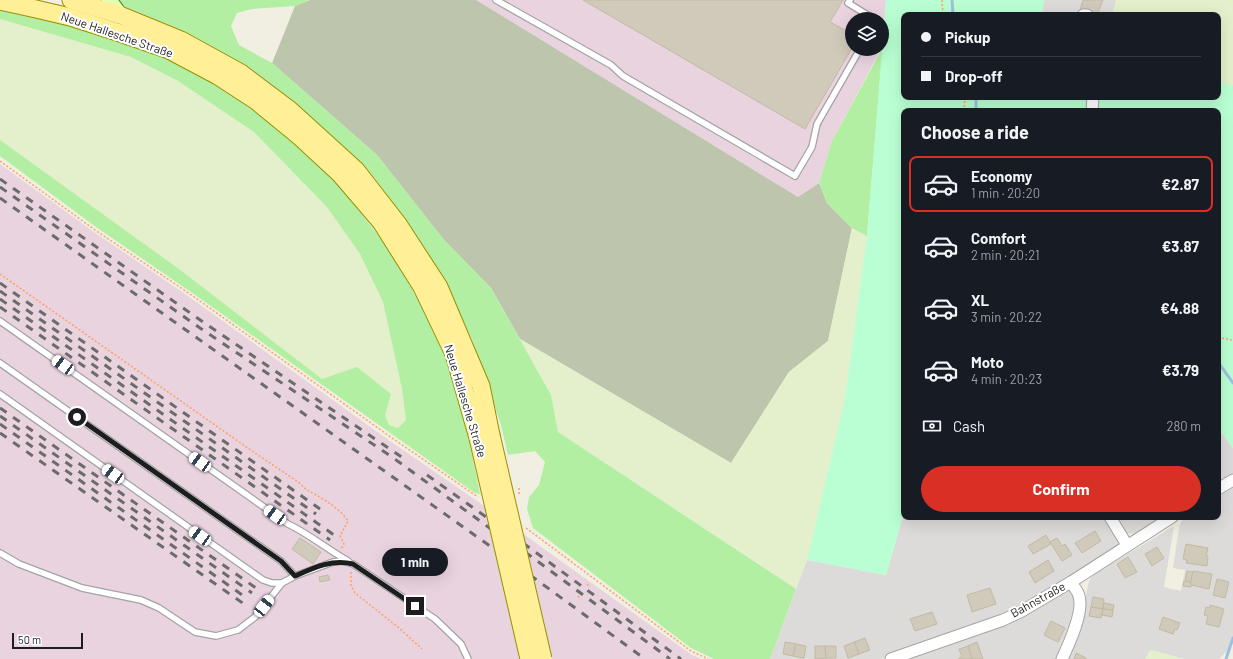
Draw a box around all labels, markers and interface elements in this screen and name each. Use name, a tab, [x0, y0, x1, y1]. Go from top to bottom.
street label: Neue Hallesche Straße	[59, 8, 175, 60]
map controls	[845, 12, 889, 56]
button: layers	[845, 12, 889, 56]
text: Pickup	[945, 28, 991, 46]
text: Drop-off	[945, 67, 1003, 85]
text: Choose a ride	[921, 121, 1029, 143]
icon: car	[923, 166, 959, 202]
text: Economy	[971, 167, 1032, 185]
text: €2.87	[1161, 175, 1199, 193]
text: 1 min · 20:20	[971, 185, 1040, 201]
icon: car	[923, 228, 959, 264]
text: Comfort	[971, 229, 1026, 247]
text: €3.87	[1162, 237, 1199, 255]
text: 2 min · 20:21	[971, 247, 1040, 263]
icon: car	[923, 290, 959, 326]
text: XL	[971, 291, 989, 309]
text: €4.88	[1160, 299, 1199, 317]
text: 3 min · 20:22	[971, 309, 1042, 325]
street label: Neue Hallesche Straße	[442, 342, 490, 459]
icon: car	[923, 352, 959, 388]
car	[50, 353, 76, 377]
text: Moto	[971, 353, 1004, 371]
text: €3.79	[1162, 361, 1199, 379]
text: 4 min · 20:23	[971, 371, 1042, 387]
route start	[68, 408, 86, 426]
icon: cash	[921, 415, 943, 437]
text: Cash	[953, 417, 985, 435]
text: 280 m	[1167, 418, 1201, 434]
car	[187, 450, 213, 474]
car	[100, 462, 126, 486]
button: Confirm	[921, 466, 1201, 512]
car	[262, 503, 288, 527]
car	[187, 524, 213, 548]
callout: 1 min	[382, 548, 448, 576]
text: 1 min	[401, 554, 429, 570]
street label: Bahnstraße	[1008, 578, 1067, 620]
car	[252, 593, 276, 619]
route end	[406, 597, 424, 615]
scale bar	[12, 631, 83, 650]
text: 50 m	[18, 633, 41, 646]

